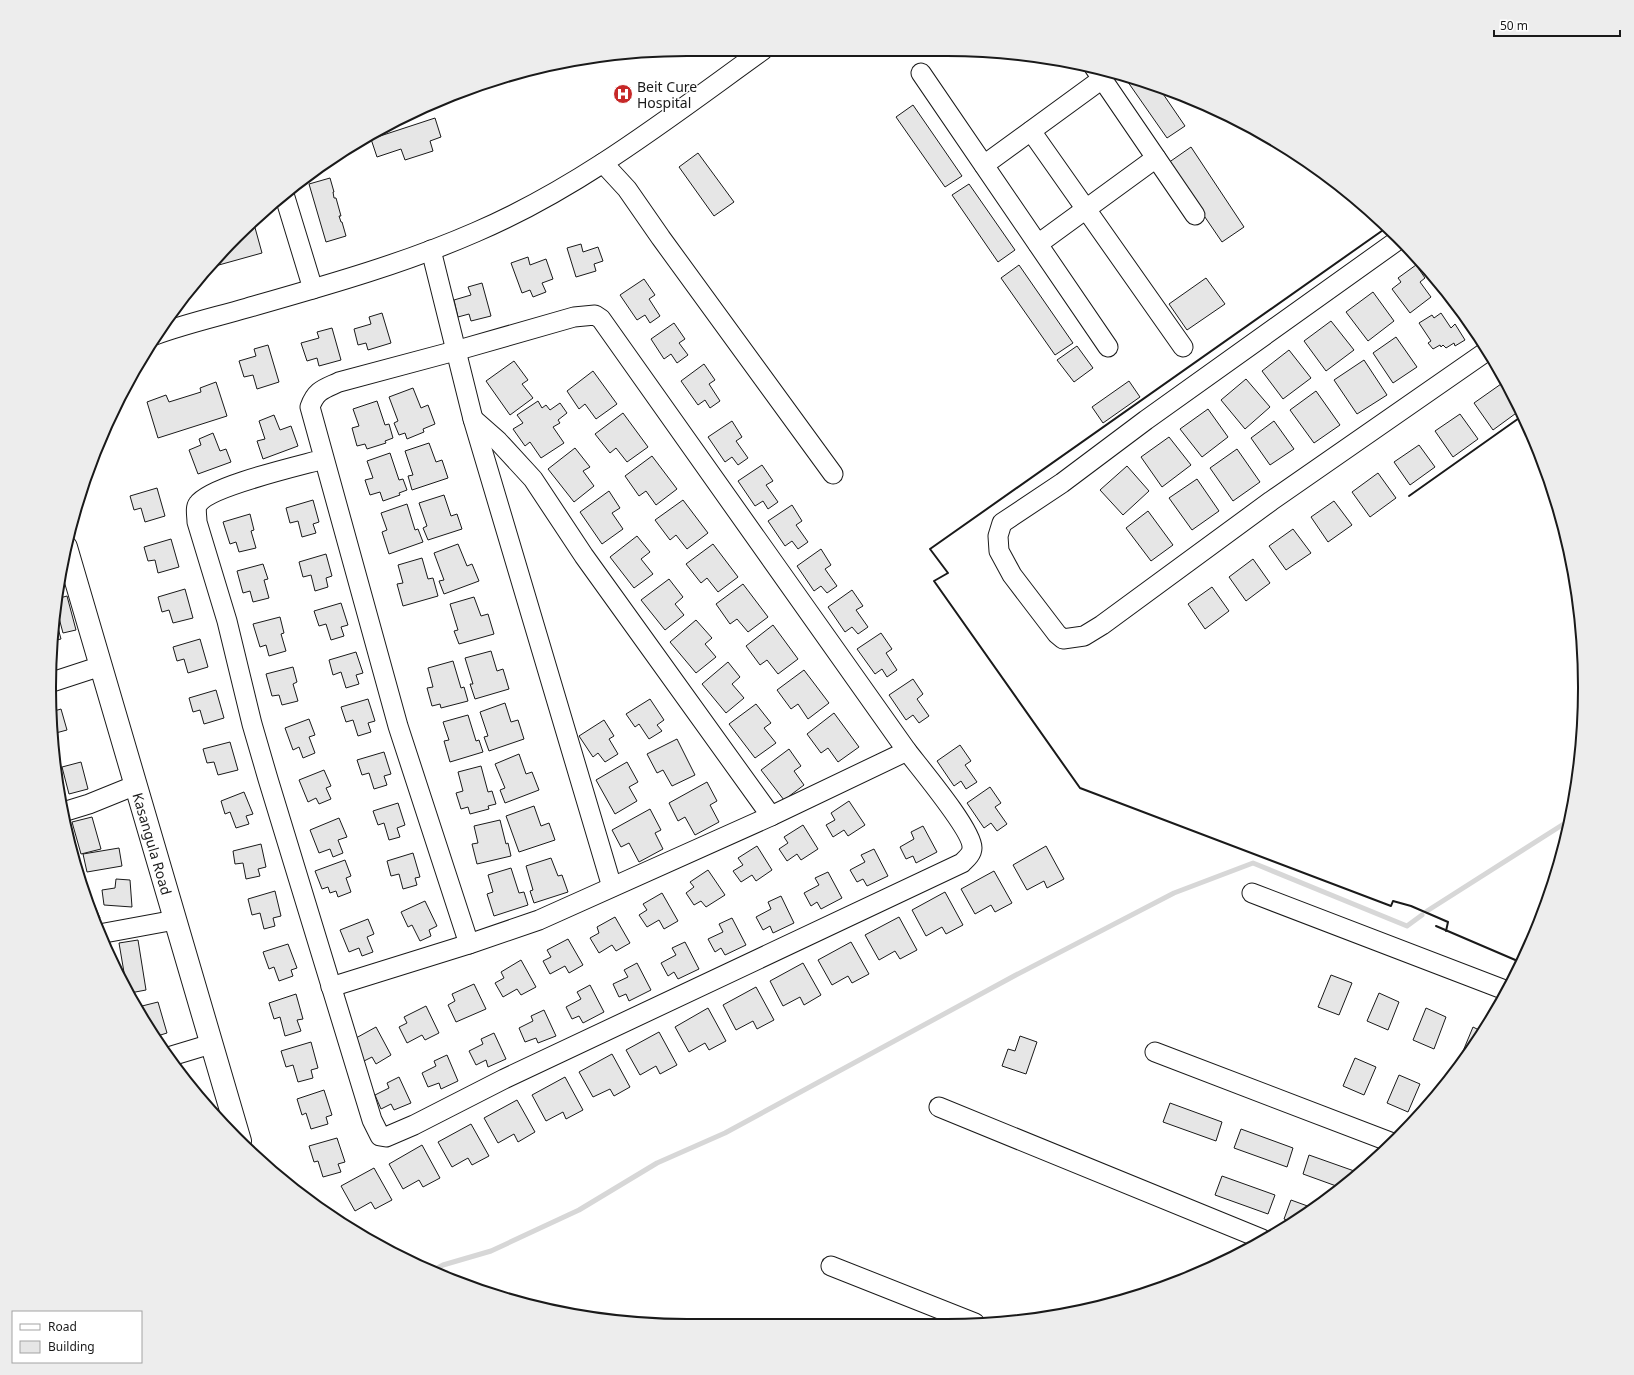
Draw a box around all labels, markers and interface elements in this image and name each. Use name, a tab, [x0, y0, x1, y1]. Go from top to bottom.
scale bar	[1494, 12, 1620, 38]
text: 50 m	[1500, 17, 1528, 34]
place label: Beit Cure Hospital	[637, 77, 697, 112]
hospital icon: Beit Cure Hospital	[612, 83, 634, 105]
street label: Kasangula Road	[129, 790, 177, 897]
legend	[12, 1311, 142, 1363]
text: Road	[48, 1318, 77, 1335]
text: Building	[48, 1338, 95, 1355]

